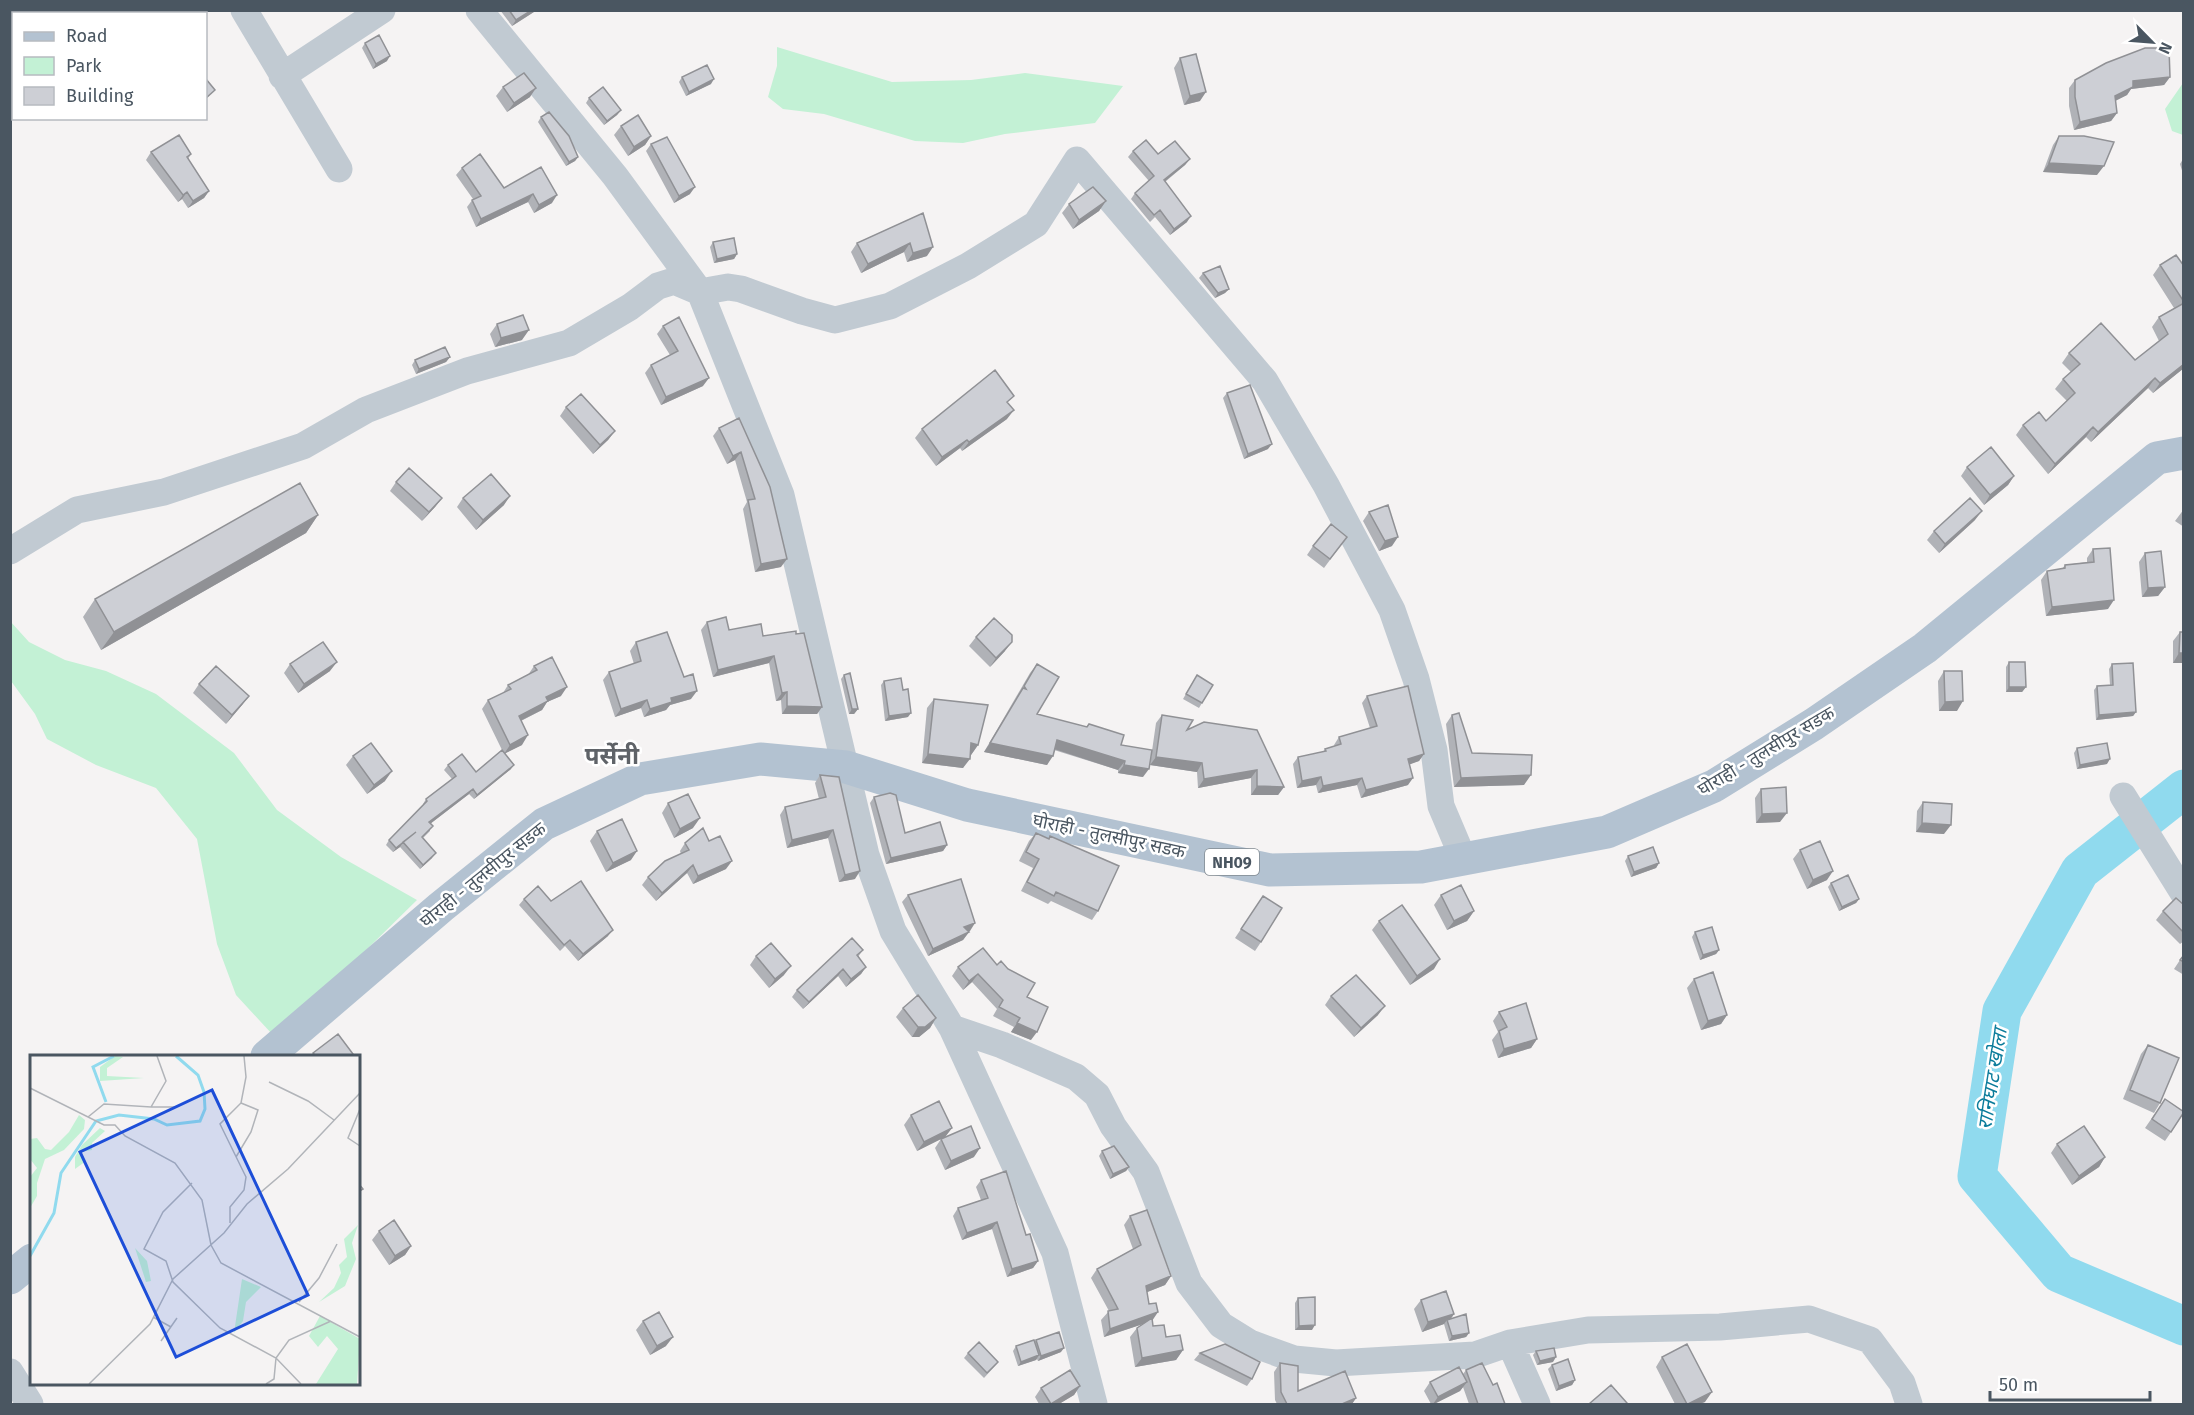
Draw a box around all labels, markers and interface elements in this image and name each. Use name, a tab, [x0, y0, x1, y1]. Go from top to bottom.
legend	[12, 12, 207, 120]
north arrow	[2122, 12, 2182, 72]
text: Road	[66, 25, 108, 47]
text: N	[2154, 39, 2176, 57]
text: Park	[66, 55, 102, 77]
text: Building	[66, 85, 134, 107]
street label: घोराही - तुलसीपुर सडक	[1694, 701, 1840, 801]
district label: पर्सेनी	[585, 742, 640, 770]
street label: घोराही - तुलसीपुर सडक	[1030, 809, 1189, 864]
street label: घोराही - तुलसीपुर सडक	[416, 817, 552, 933]
road number: NH09	[1205, 849, 1259, 875]
water label: रानिघाट खोला	[1972, 1023, 2012, 1131]
inset map	[30, 1055, 360, 1385]
scale bar	[1990, 1364, 2150, 1402]
text: 50 m	[1999, 1374, 2038, 1396]

